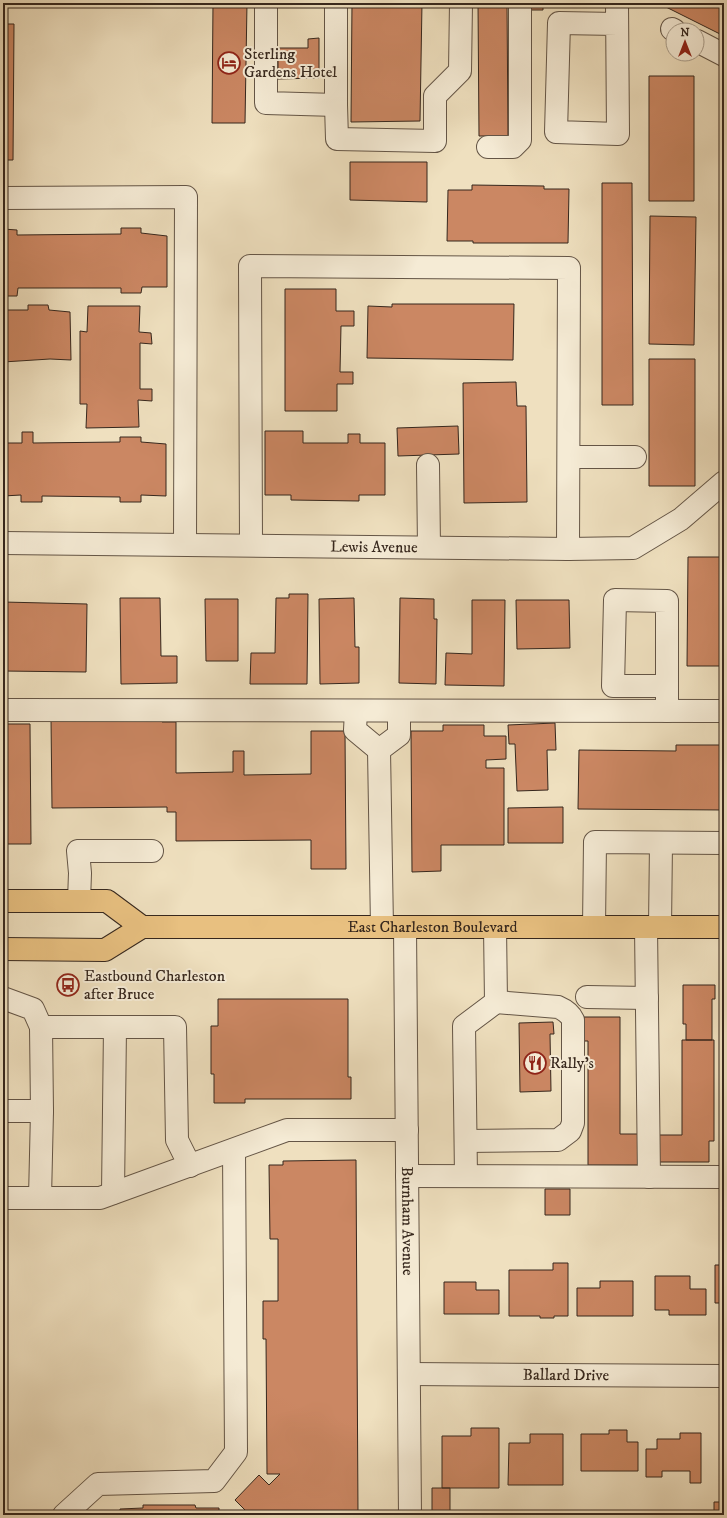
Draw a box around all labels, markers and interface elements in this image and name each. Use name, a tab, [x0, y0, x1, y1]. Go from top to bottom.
north arrow	[665, 22, 705, 62]
text: N	[680, 26, 690, 40]
place label: Sterling Gardens Hotel	[244, 44, 337, 82]
hotel icon: Sterling Gardens Hotel	[216, 50, 242, 76]
street label: Lewis Avenue	[330, 536, 418, 557]
street label: East Charleston Boulevard	[347, 917, 517, 937]
place label: Eastbound Charleston after Bruce	[84, 966, 226, 1004]
bus stop icon: Eastbound Charleston after Bruce	[55, 972, 81, 998]
restaurant icon: Rally's	[522, 1050, 548, 1076]
place label: Rally's	[550, 1053, 594, 1073]
street label: Burnham Avenue	[397, 1166, 418, 1276]
street label: Ballard Drive	[523, 1365, 610, 1385]

